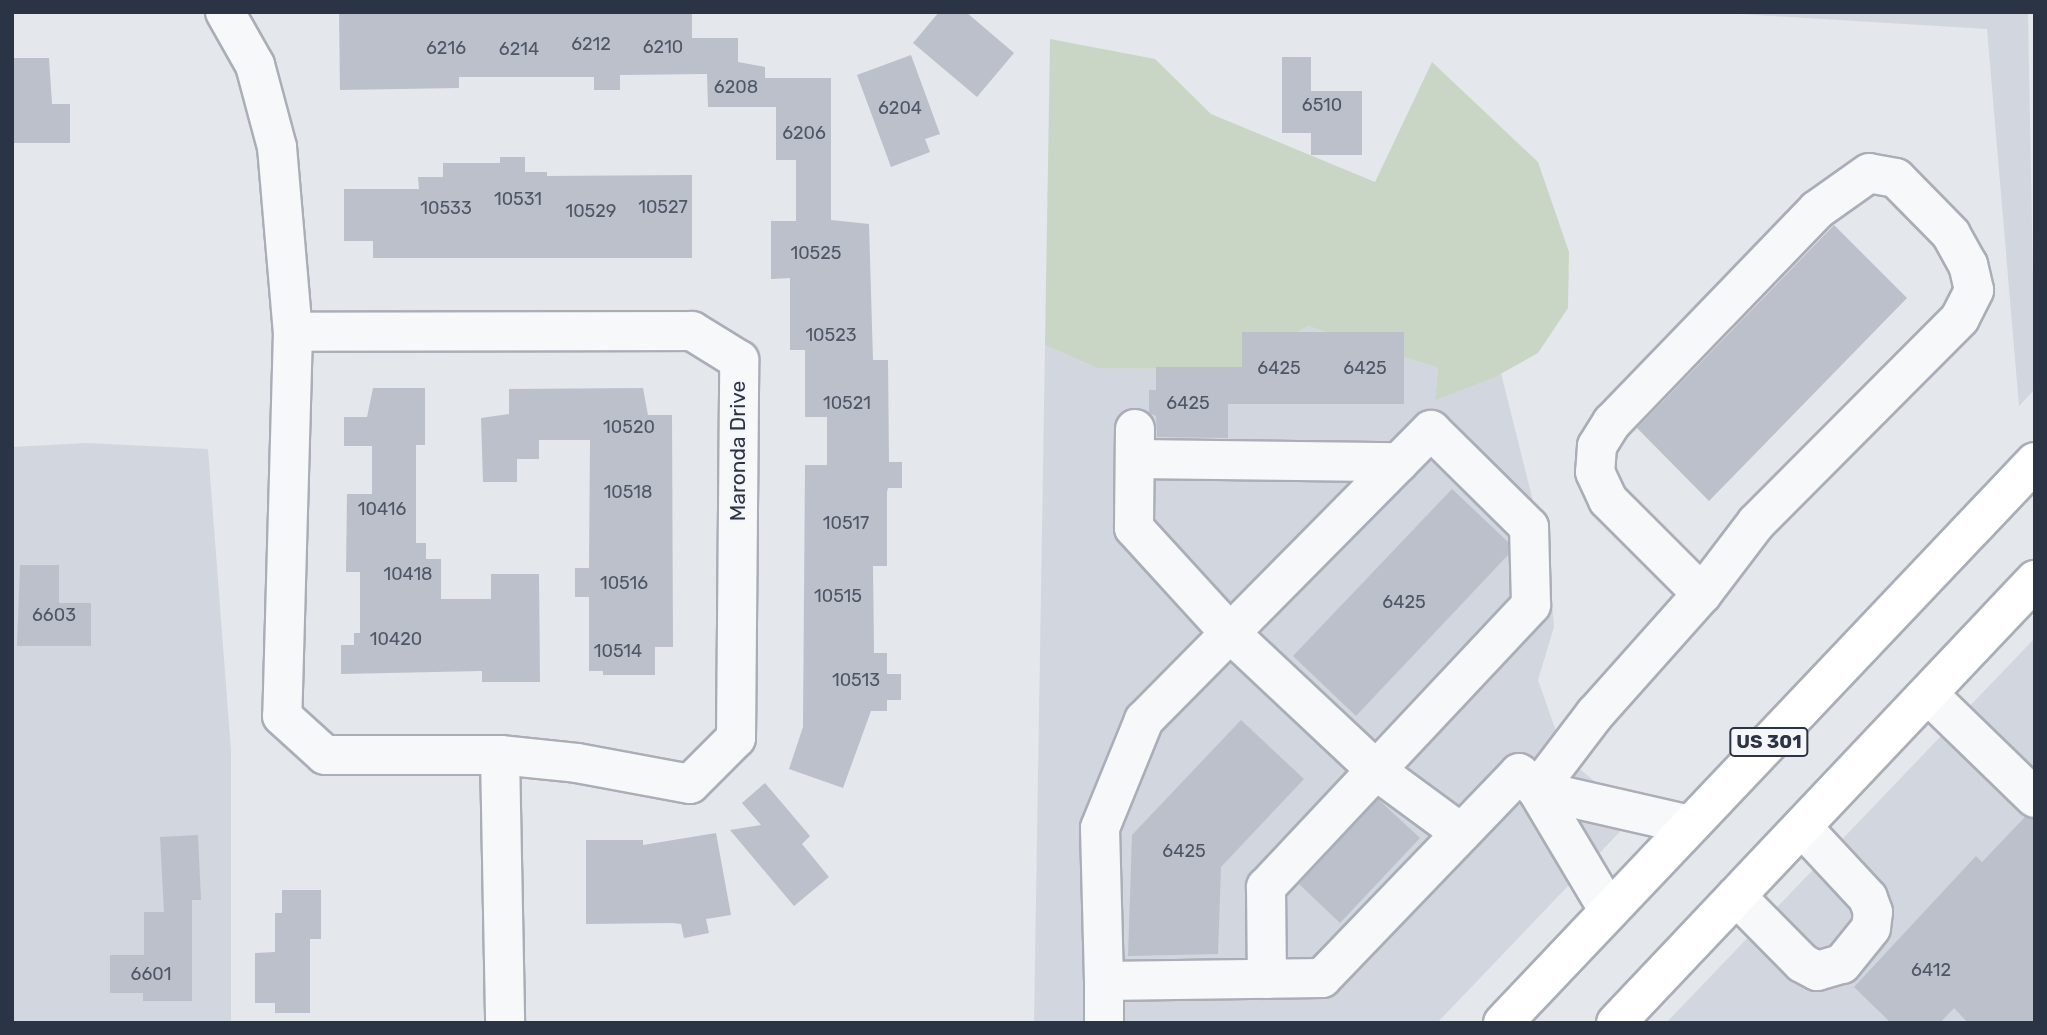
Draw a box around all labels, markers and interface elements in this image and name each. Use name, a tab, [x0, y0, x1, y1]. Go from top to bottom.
house number: 6212	[571, 33, 611, 55]
house number: 6210	[643, 36, 683, 58]
house number: 6216	[426, 37, 466, 59]
house number: 6214	[499, 38, 539, 60]
house number: 6208	[714, 76, 758, 98]
house number: 6510	[1302, 94, 1342, 116]
house number: 6204	[878, 97, 922, 119]
house number: 6206	[782, 122, 826, 144]
house number: 10531	[494, 188, 542, 210]
house number: 10527	[638, 196, 688, 218]
house number: 10533	[420, 197, 472, 219]
house number: 10529	[565, 200, 617, 222]
house number: 10525	[790, 242, 842, 264]
house number: 10523	[805, 324, 857, 346]
house number: 6425	[1257, 357, 1301, 379]
house number: 6425	[1343, 357, 1387, 379]
street label: Maronda Drive	[725, 381, 751, 521]
house number: 10521	[823, 392, 871, 414]
house number: 6425	[1166, 392, 1210, 414]
house number: 10520	[603, 416, 655, 438]
house number: 10518	[604, 481, 652, 503]
house number: 10416	[358, 498, 406, 520]
house number: 10517	[823, 512, 869, 534]
house number: 10418	[383, 563, 433, 585]
house number: 10516	[600, 572, 648, 594]
house number: 10515	[814, 585, 862, 607]
house number: 6425	[1382, 591, 1426, 613]
house number: 6603	[32, 604, 76, 626]
house number: 10420	[370, 628, 422, 650]
house number: 10514	[594, 640, 642, 662]
house number: 10513	[832, 669, 880, 691]
road number: US 301	[1729, 726, 1809, 758]
house number: 6425	[1162, 840, 1206, 862]
house number: 6412	[1911, 959, 1951, 981]
house number: 6601	[131, 963, 171, 985]

